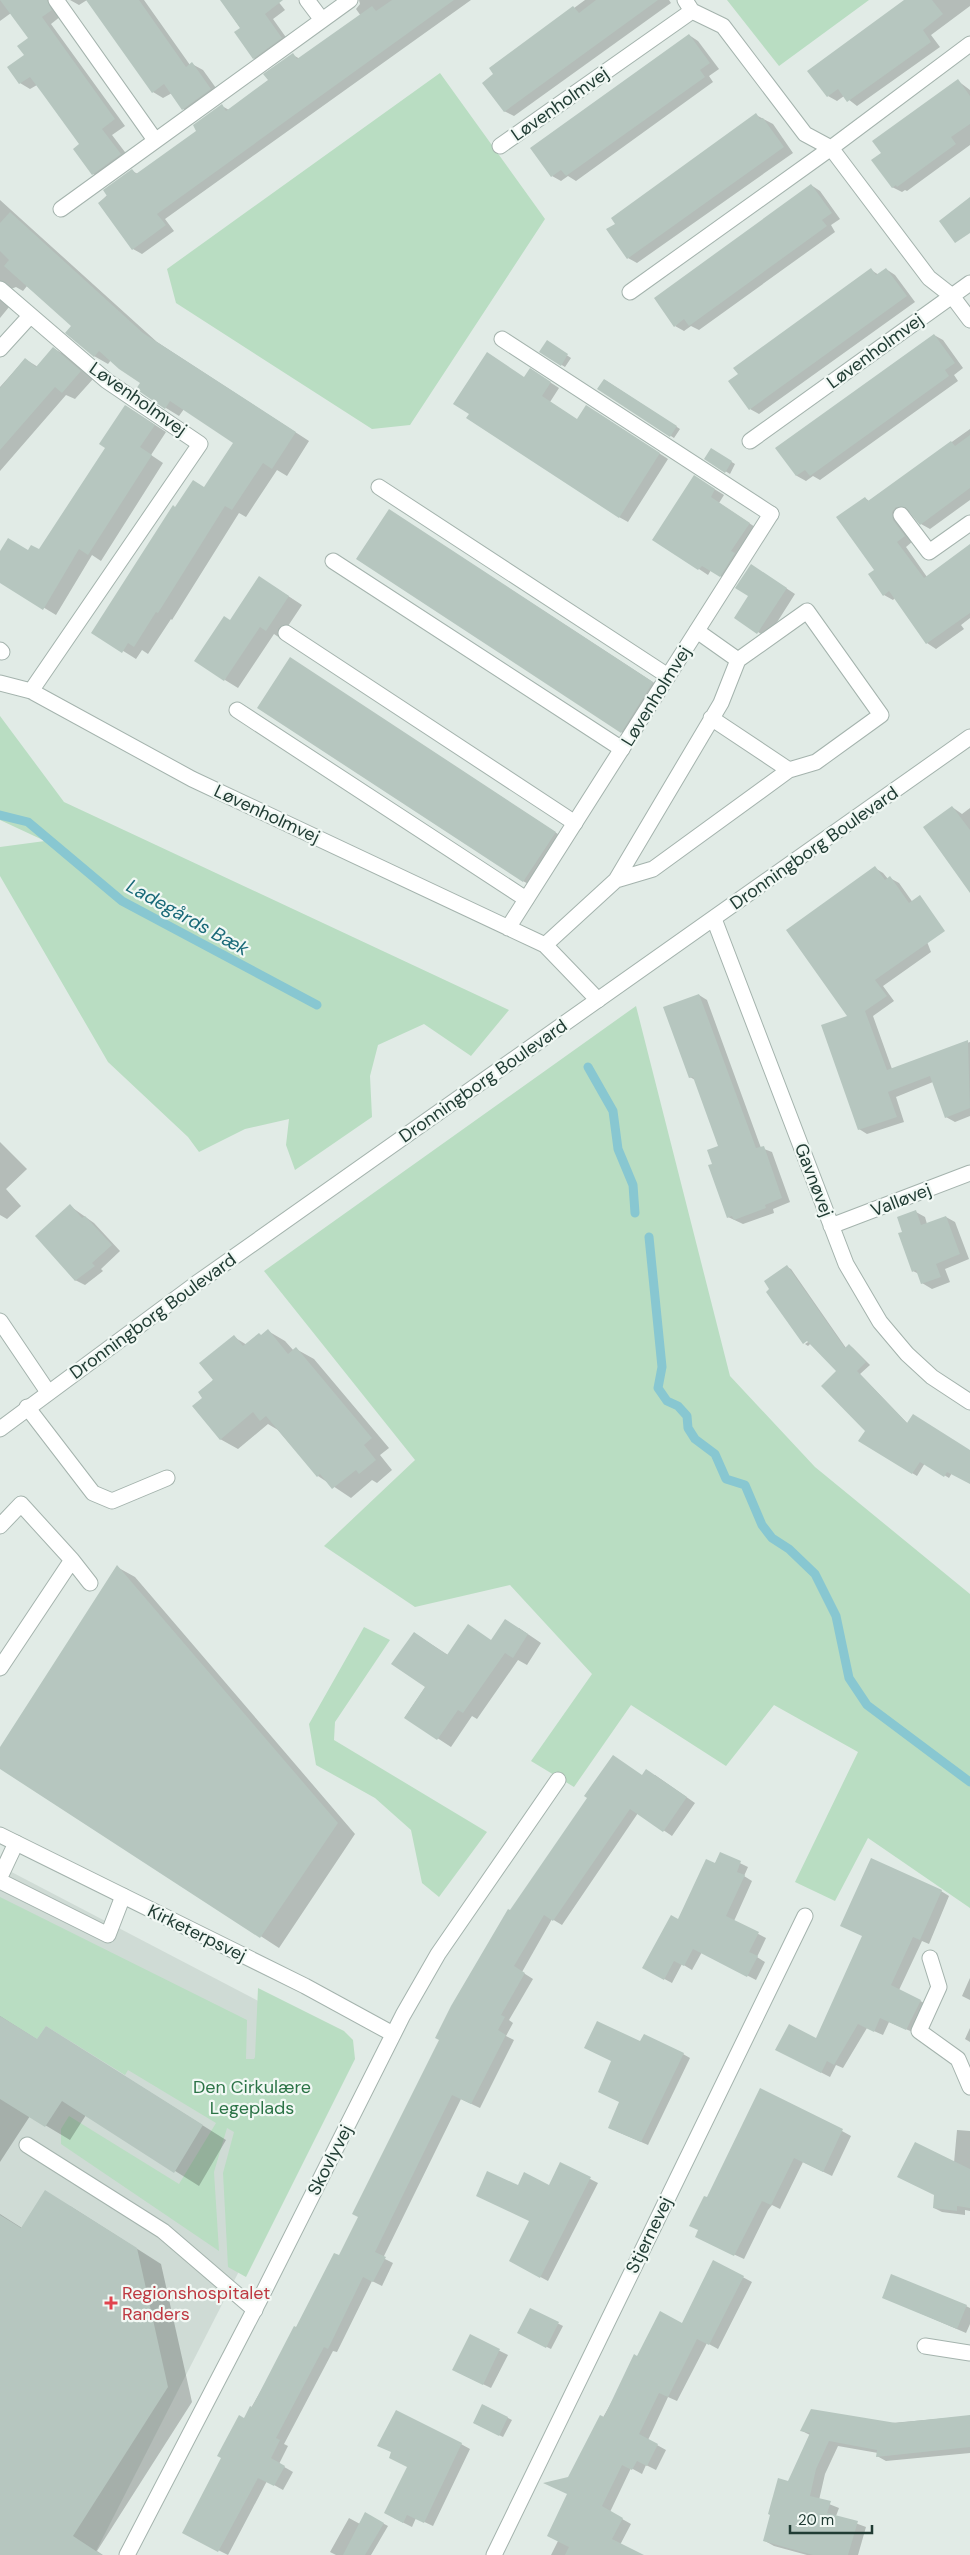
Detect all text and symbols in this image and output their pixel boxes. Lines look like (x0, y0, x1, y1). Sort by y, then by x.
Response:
street label: Løvenholmvej (506, 61, 614, 147)
street label: Løvenholmvej (822, 308, 928, 394)
street label: Løvenholmvej (84, 356, 192, 442)
street label: Løvenholmvej (616, 641, 696, 751)
street label: Løvenholmvej (210, 779, 324, 849)
street label: Dronningborg Boulevard (725, 781, 903, 915)
water label: Ladegårds Bæk (122, 873, 254, 962)
street label: Dronningborg Boulevard (394, 1014, 572, 1148)
street label: Gavnøvej (789, 1140, 839, 1220)
street label: Valløvej (867, 1178, 935, 1222)
street label: Dronningborg Boulevard (65, 1247, 241, 1385)
street label: Kirketerpsvej (144, 1899, 250, 1967)
park label: Den Cirkulære Legeplads (193, 2075, 311, 2120)
street label: Skovlyvej (302, 2121, 358, 2199)
street label: Stjernevej (620, 2193, 678, 2277)
place label: Regionshospitalet Randers (122, 2281, 270, 2326)
marker: Regionshospitalet Randers (104, 2296, 118, 2310)
scale bar (790, 2502, 872, 2534)
text: 20 m (798, 2510, 834, 2530)

